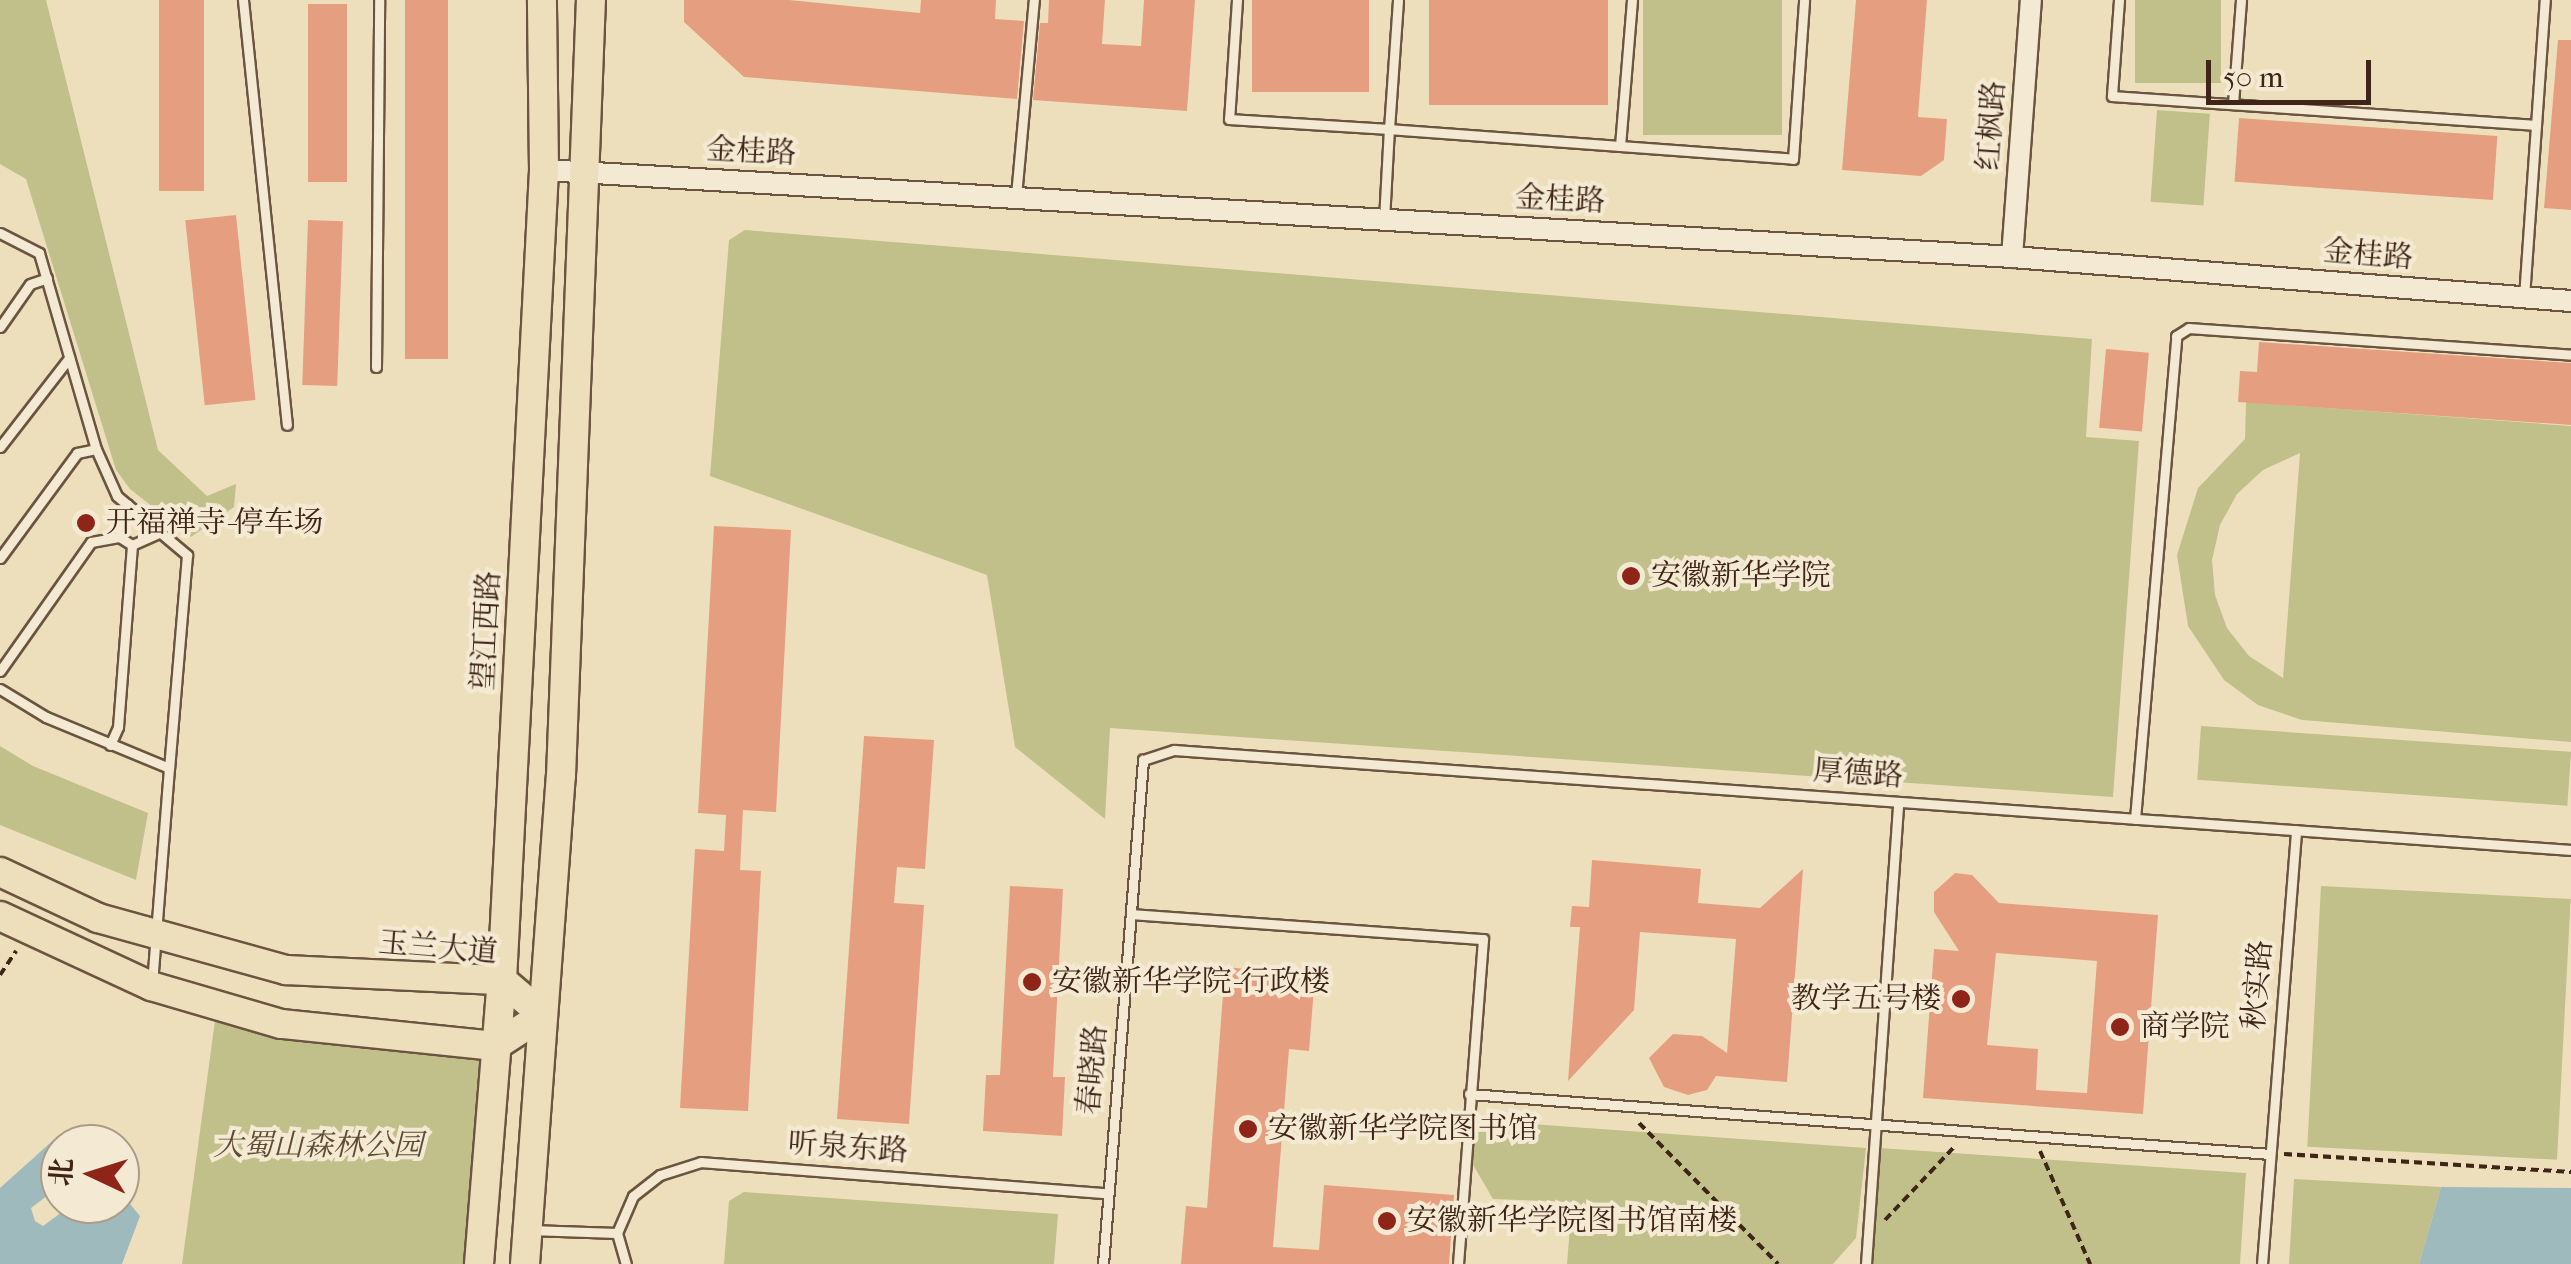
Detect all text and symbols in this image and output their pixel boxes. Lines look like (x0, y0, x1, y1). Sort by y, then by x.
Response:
scale bar (2211, 40, 2376, 102)
text: 50 m (2223, 60, 2284, 95)
street label: 红枫路 (1971, 80, 2013, 172)
street label: 金桂路 (705, 132, 797, 172)
street label: 金桂路 (1514, 180, 1606, 220)
street label: 金桂路 (2322, 233, 2414, 277)
place label: 开福禅寺-停车场 (106, 505, 324, 541)
marker: 开福禅寺-停车场 (75, 512, 97, 534)
place label: 安徽新华学院 (1651, 558, 1831, 594)
marker: 安徽新华学院 (1620, 565, 1642, 587)
street label: 望江西路 (466, 570, 508, 692)
street label: 厚德路 (1812, 753, 1904, 795)
street label: 玉兰大道 (377, 925, 499, 971)
street label: 秋实路 (2236, 939, 2280, 1031)
place label: 安徽新华学院-行政楼 (1052, 964, 1330, 1000)
marker: 安徽新华学院-行政楼 (1021, 971, 1043, 993)
place label: 教学五号楼 (1791, 981, 1941, 1017)
marker: 教学五号楼 (1950, 988, 1972, 1010)
place label: 商学院 (2140, 1009, 2230, 1045)
marker: 商学院 (2109, 1016, 2131, 1038)
street label: 春晓路 (1071, 1024, 1115, 1116)
place label: 安徽新华学院图书馆 (1268, 1111, 1538, 1147)
marker: 安徽新华学院图书馆 (1237, 1118, 1259, 1140)
north arrow (40, 1124, 140, 1224)
street label: 听泉东路 (787, 1126, 909, 1170)
park label: 大蜀山森林公园 (213, 1128, 423, 1164)
text: 北 (44, 1157, 79, 1187)
place label: 安徽新华学院图书馆南楼 (1407, 1203, 1737, 1239)
marker: 安徽新华学院图书馆南楼 (1376, 1210, 1398, 1232)

